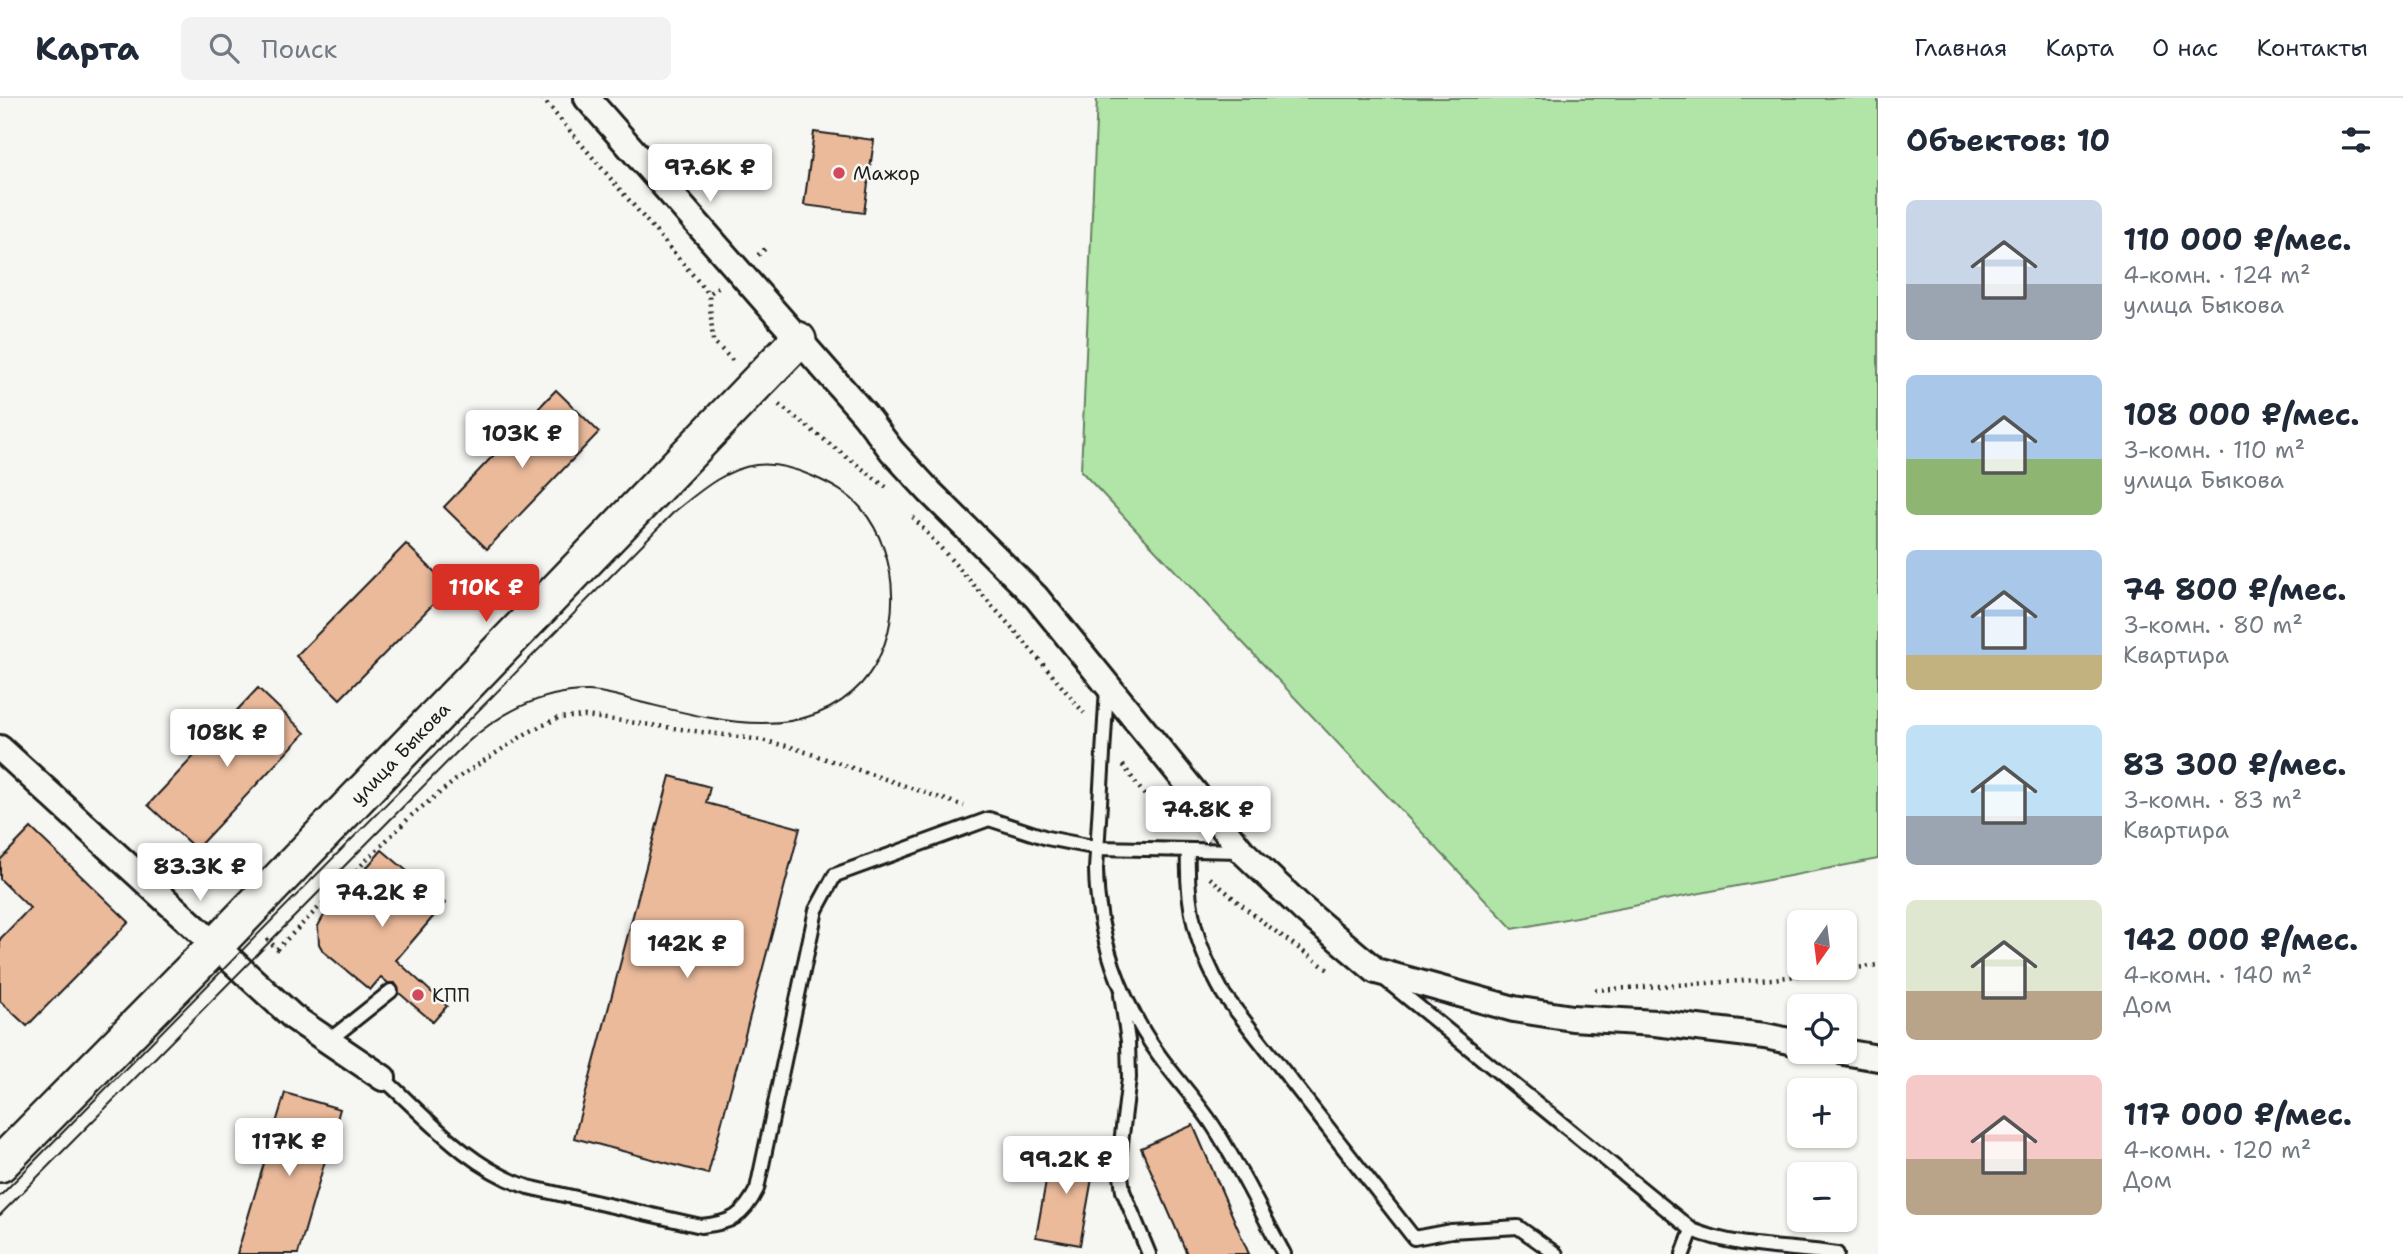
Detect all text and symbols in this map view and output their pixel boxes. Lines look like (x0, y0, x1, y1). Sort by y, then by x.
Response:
search box (181, 17, 671, 80)
text: Карта (35, 26, 139, 71)
icon: search (205, 29, 243, 67)
text: Поиск (261, 31, 337, 66)
text: Главная (1914, 32, 2007, 64)
text: Карта (2045, 32, 2114, 64)
text: О нас (2152, 32, 2218, 64)
text: Контакты (2256, 32, 2368, 64)
text: Объектов: 10 (1906, 120, 2110, 161)
icon: filters (2337, 121, 2375, 159)
pin: 97.6K ₽ (645, 144, 775, 204)
text: 97.6K ₽ (664, 152, 756, 182)
place label: Мажор (853, 161, 920, 186)
marker: Мажор (831, 165, 847, 181)
text: 110 000 ₽/мес. (2123, 219, 2352, 260)
icon: home (1962, 228, 2046, 312)
text: 4-комн. · 124 m² (2123, 260, 2311, 290)
text: улица Быкова (2123, 290, 2284, 320)
text: 108 000 ₽/мес. (2123, 394, 2360, 435)
icon: home (1962, 403, 2046, 487)
pin: 103K ₽ (465, 410, 579, 470)
text: 103K ₽ (481, 418, 563, 448)
text: 3-комн. · 110 m² (2123, 435, 2305, 465)
text: улица Быкова (2123, 465, 2284, 495)
pin: 110K ₽ (429, 564, 543, 624)
text: 74 800 ₽/мес. (2123, 569, 2347, 610)
text: 110K ₽ (448, 572, 524, 602)
icon: home (1962, 578, 2046, 662)
text: 3-комн. · 80 m² (2123, 610, 2303, 640)
text: Квартира (2123, 640, 2229, 670)
street label: улица Быкова (345, 697, 456, 810)
pin: 108K ₽ (170, 710, 284, 769)
text: 108K ₽ (186, 717, 268, 747)
text: 83 300 ₽/мес. (2123, 744, 2347, 785)
icon: home (1962, 753, 2046, 837)
text: 3-комн. · 83 m² (2123, 785, 2302, 815)
pin: 74.8K ₽ (1143, 786, 1273, 846)
text: 74.8K ₽ (1162, 794, 1254, 824)
text: Квартира (2123, 815, 2229, 845)
pin: 83.3K ₽ (135, 844, 265, 903)
text: 83.3K ₽ (153, 851, 247, 881)
pin: 74.2K ₽ (317, 870, 447, 929)
text: 74.2K ₽ (336, 877, 428, 907)
north arrow (1787, 910, 1857, 980)
map controls (1787, 910, 1857, 1232)
text: 142 000 ₽/мес. (2123, 919, 2358, 960)
pin: 142K ₽ (630, 920, 744, 980)
text: 142K ₽ (647, 928, 727, 958)
icon: home (1962, 928, 2046, 1012)
text: 4-комн. · 140 m² (2123, 960, 2312, 990)
place label: КПП (432, 983, 470, 1008)
marker: КПП (410, 987, 426, 1003)
text: Дом (2123, 990, 2172, 1020)
button: locate (1787, 994, 1857, 1064)
button: + (1787, 1078, 1857, 1148)
text: 117 000 ₽/мес. (2123, 1094, 2352, 1135)
icon: home (1962, 1103, 2046, 1187)
pin: 117K ₽ (232, 1118, 346, 1178)
text: 117K ₽ (251, 1126, 327, 1156)
text: 4-комн. · 120 m² (2123, 1135, 2311, 1165)
pin: 99.2K ₽ (1001, 1136, 1131, 1196)
text: 99.2K ₽ (1019, 1144, 1113, 1174)
button: − (1787, 1162, 1857, 1232)
text: Дом (2123, 1165, 2172, 1195)

